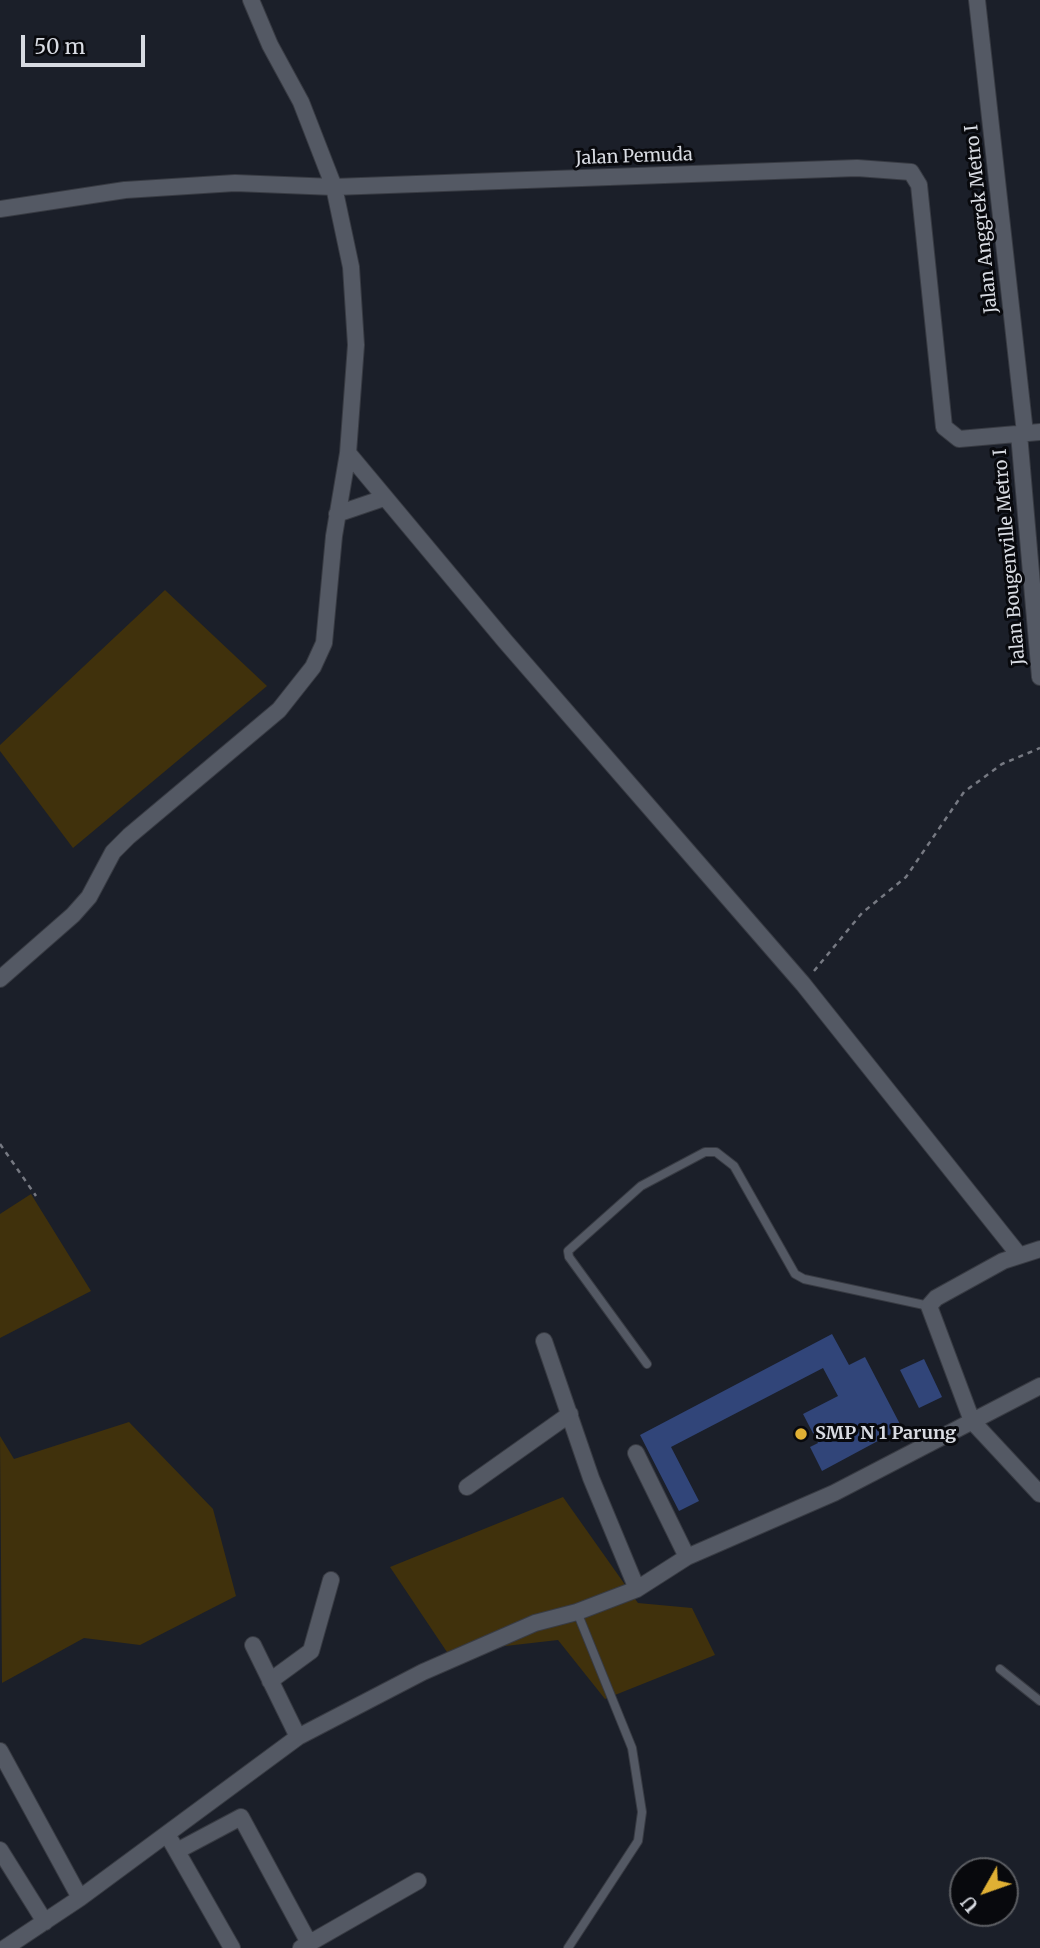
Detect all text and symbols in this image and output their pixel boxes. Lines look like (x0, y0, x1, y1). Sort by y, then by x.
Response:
scale bar (24, 21, 149, 65)
text: 50 m (34, 33, 85, 60)
street label: Jalan Anggrek Metro I (961, 124, 1003, 314)
street label: Jalan Pemuda (575, 144, 693, 170)
street label: Jalan Bougenville Metro I (990, 448, 1030, 666)
place label: SMP N 1 Parung (815, 1423, 956, 1445)
marker: SMP N 1 Parung (793, 1426, 809, 1442)
north arrow (949, 1857, 1019, 1927)
text: U (956, 1891, 983, 1917)

